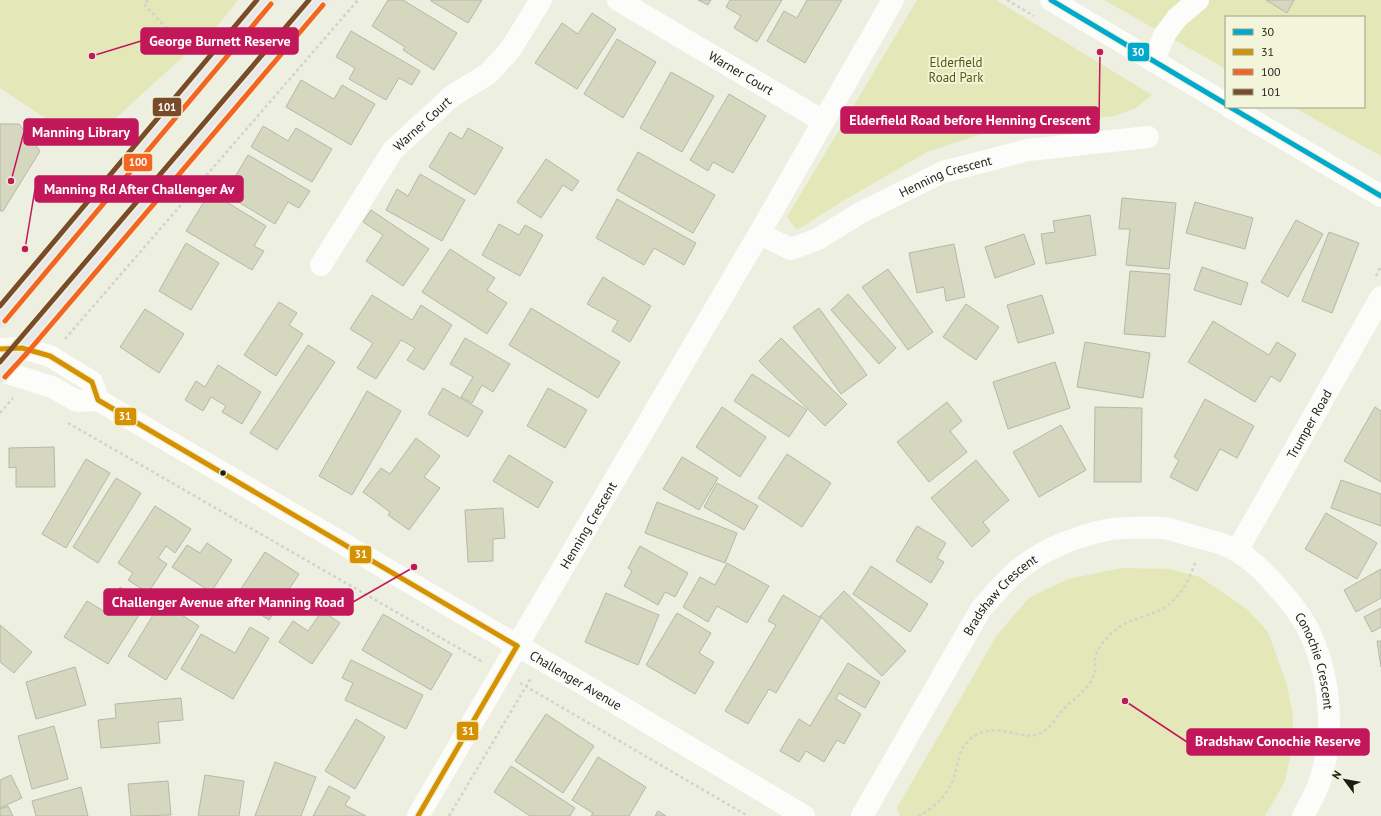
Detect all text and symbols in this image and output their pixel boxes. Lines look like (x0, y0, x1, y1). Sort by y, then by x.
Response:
legend (1225, 16, 1365, 108)
text: 30 (1261, 24, 1275, 39)
callout: George Burnett Reserve (141, 28, 298, 54)
text: George Burnett Reserve (149, 32, 291, 50)
line badge: 30 (1127, 42, 1150, 62)
text: 31 (1261, 44, 1274, 59)
text: 30 (1132, 45, 1144, 59)
street label: Warner Court (705, 47, 777, 99)
park label: Elderfield Road Park (929, 54, 984, 86)
text: 100 (1261, 64, 1281, 79)
text: 101 (1261, 84, 1281, 99)
street label: Warner Court (390, 93, 455, 155)
line badge: 101 (152, 97, 182, 117)
text: 101 (158, 100, 176, 114)
callout: Elderfield Road before Henning Crescent (841, 107, 1099, 133)
text: Elderfield Road before Henning Crescent (849, 111, 1091, 129)
callout: Manning Library (24, 119, 138, 145)
text: Manning Library (32, 123, 130, 141)
street label: Henning Crescent (896, 152, 994, 201)
line badge: 100 (123, 153, 153, 172)
text: 100 (129, 155, 147, 169)
callout: Manning Rd After Challenger Av (35, 176, 243, 202)
text: Manning Rd After Challenger Av (44, 180, 234, 198)
street label: Trumper Road (1283, 387, 1336, 462)
line badge: 31 (114, 407, 137, 426)
text: 31 (119, 409, 131, 423)
unlabelled marker (218, 468, 228, 478)
street label: Henning Crescent (556, 478, 621, 572)
line badge: 31 (349, 545, 372, 564)
text: 31 (355, 547, 367, 561)
street label: Bradshaw Crescent (960, 550, 1041, 639)
callout: Challenger Avenue after Manning Road (104, 589, 353, 615)
text: Challenger Avenue after Manning Road (112, 593, 344, 611)
street label: Conochie Crescent (1291, 609, 1337, 711)
street label: Challenger Avenue (527, 647, 625, 714)
line badge: 31 (456, 721, 479, 741)
text: 31 (462, 724, 474, 738)
callout: Bradshaw Conochie Reserve (1187, 729, 1369, 755)
text: Bradshaw Conochie Reserve (1195, 732, 1361, 750)
north arrow (1325, 760, 1365, 800)
text: N (1329, 768, 1344, 781)

